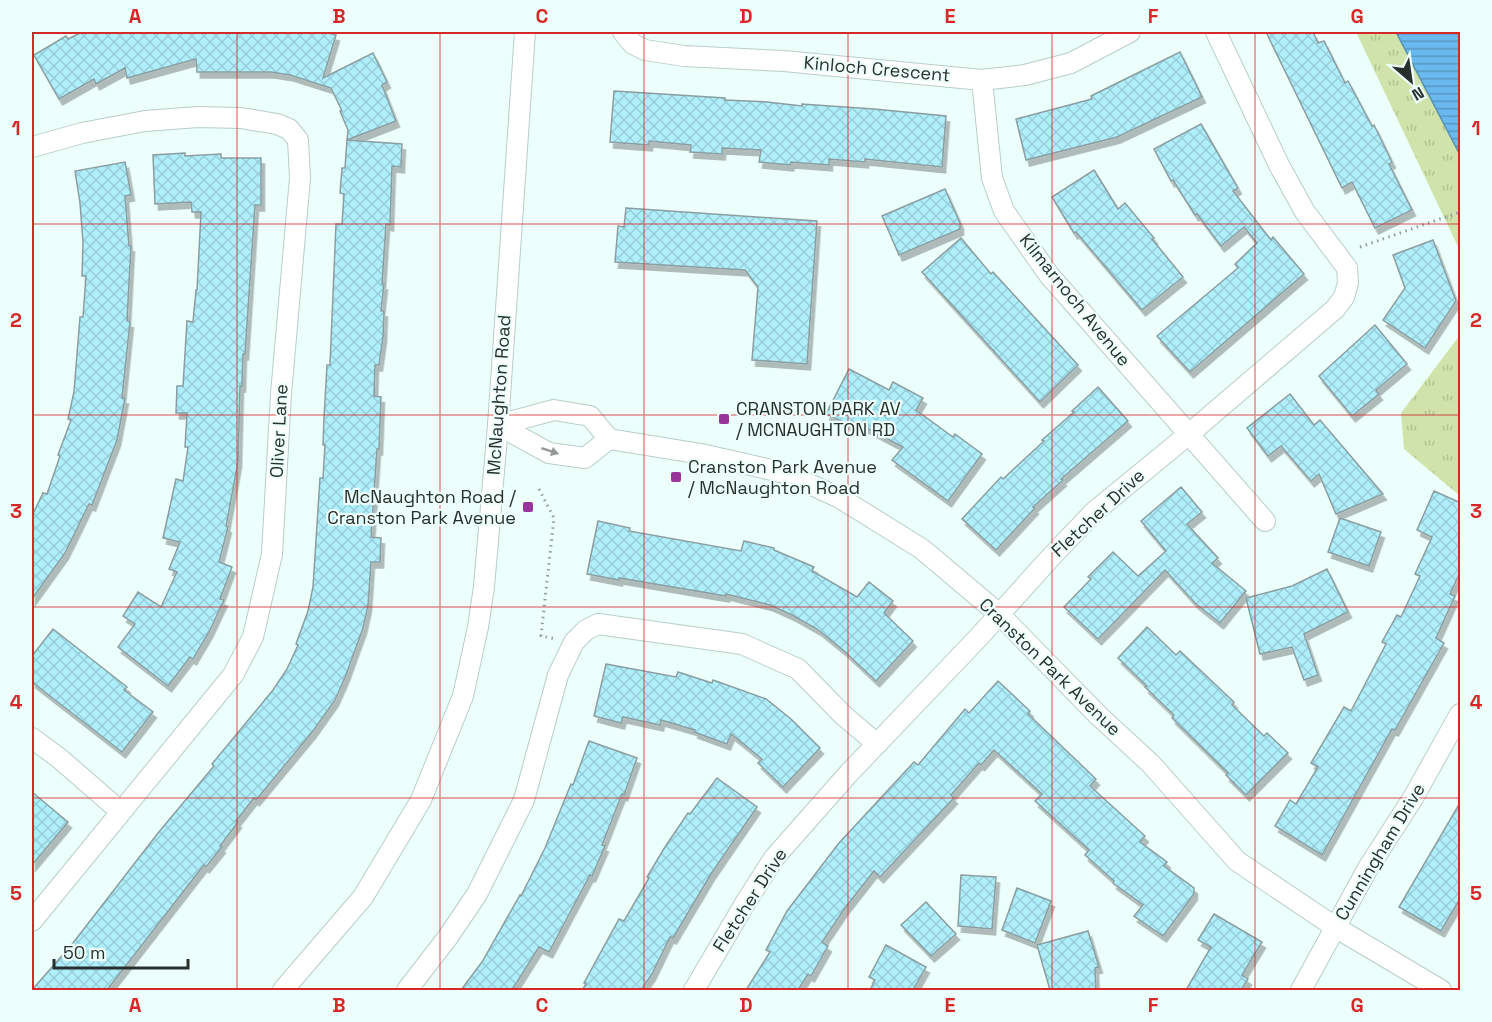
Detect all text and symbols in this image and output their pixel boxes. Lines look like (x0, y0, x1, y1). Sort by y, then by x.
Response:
text: A (129, 3, 142, 29)
text: B (332, 3, 346, 29)
text: C (536, 3, 549, 29)
text: D (739, 3, 753, 29)
text: E (944, 3, 956, 29)
text: F (1148, 3, 1159, 29)
text: G (1350, 3, 1364, 29)
street label: Kinloch Crescent (803, 51, 951, 86)
north arrow (1381, 51, 1441, 111)
text: N (1408, 82, 1428, 105)
text: 1 (11, 115, 21, 141)
text: 1 (1471, 115, 1481, 141)
street label: Kilmarnoch Avenue (1015, 229, 1136, 371)
text: 2 (10, 307, 22, 333)
text: 2 (1470, 307, 1482, 333)
street label: McNaughton Road (481, 314, 516, 476)
street label: Oliver Lane (265, 383, 292, 479)
place label: CRANSTON PARK AV / MCNAUGHTON RD (736, 397, 901, 441)
marker: CRANSTON PARK AV / MCNAUGHTON RD (717, 412, 731, 426)
one-way arrow (541, 447, 559, 456)
place label: Cranston Park Avenue / McNaughton Road (688, 455, 877, 499)
street label: Fletcher Drive (1046, 464, 1149, 562)
marker: Cranston Park Avenue / McNaughton Road (669, 470, 683, 484)
place label: McNaughton Road / Cranston Park Avenue (327, 485, 516, 529)
text: 3 (10, 498, 22, 524)
text: 3 (1470, 498, 1482, 524)
marker: McNaughton Road / Cranston Park Avenue (521, 500, 535, 514)
street label: Cranston Park Avenue (974, 593, 1126, 741)
text: 4 (10, 689, 23, 715)
text: 4 (1470, 689, 1483, 715)
street label: Cunningham Drive (1329, 779, 1430, 925)
street label: Fletcher Drive (707, 843, 792, 956)
text: 5 (10, 880, 22, 906)
text: 5 (1470, 880, 1482, 906)
scale bar (54, 932, 188, 970)
text: 50 m (63, 941, 105, 964)
text: A (129, 992, 142, 1018)
text: B (332, 992, 346, 1018)
text: C (536, 992, 549, 1018)
text: D (739, 992, 753, 1018)
text: E (944, 992, 956, 1018)
text: F (1148, 992, 1159, 1018)
text: G (1350, 992, 1364, 1018)

